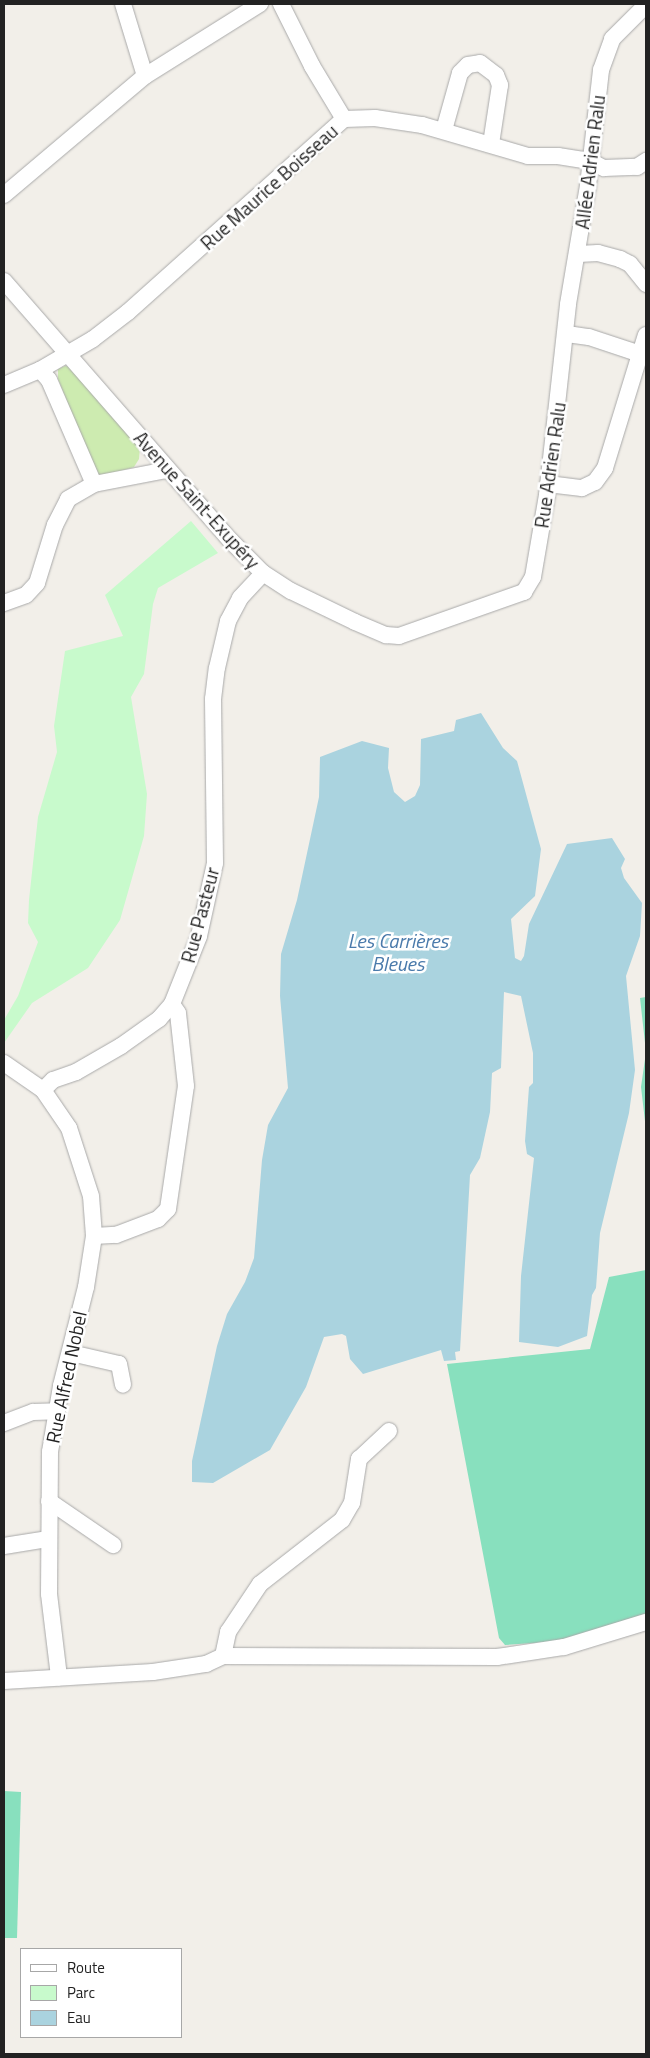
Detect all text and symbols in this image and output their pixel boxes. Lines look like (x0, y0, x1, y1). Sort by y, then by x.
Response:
street label: Allée Adrien Ralu (570, 94, 610, 230)
street label: Rue Maurice Boisseau (196, 119, 342, 255)
street label: Rue Adrien Ralu (530, 400, 570, 530)
street label: Avenue Saint-Exupéry (129, 427, 265, 573)
street label: Rue Pasteur (176, 865, 224, 965)
water label: Les Carrières Bleues (348, 928, 448, 975)
street label: Rue Alfred Nobel (41, 1309, 91, 1445)
legend (20, 1948, 182, 2038)
text: Route (67, 1956, 105, 1979)
text: Parc (67, 1981, 95, 2004)
text: Eau (67, 2006, 91, 2029)

